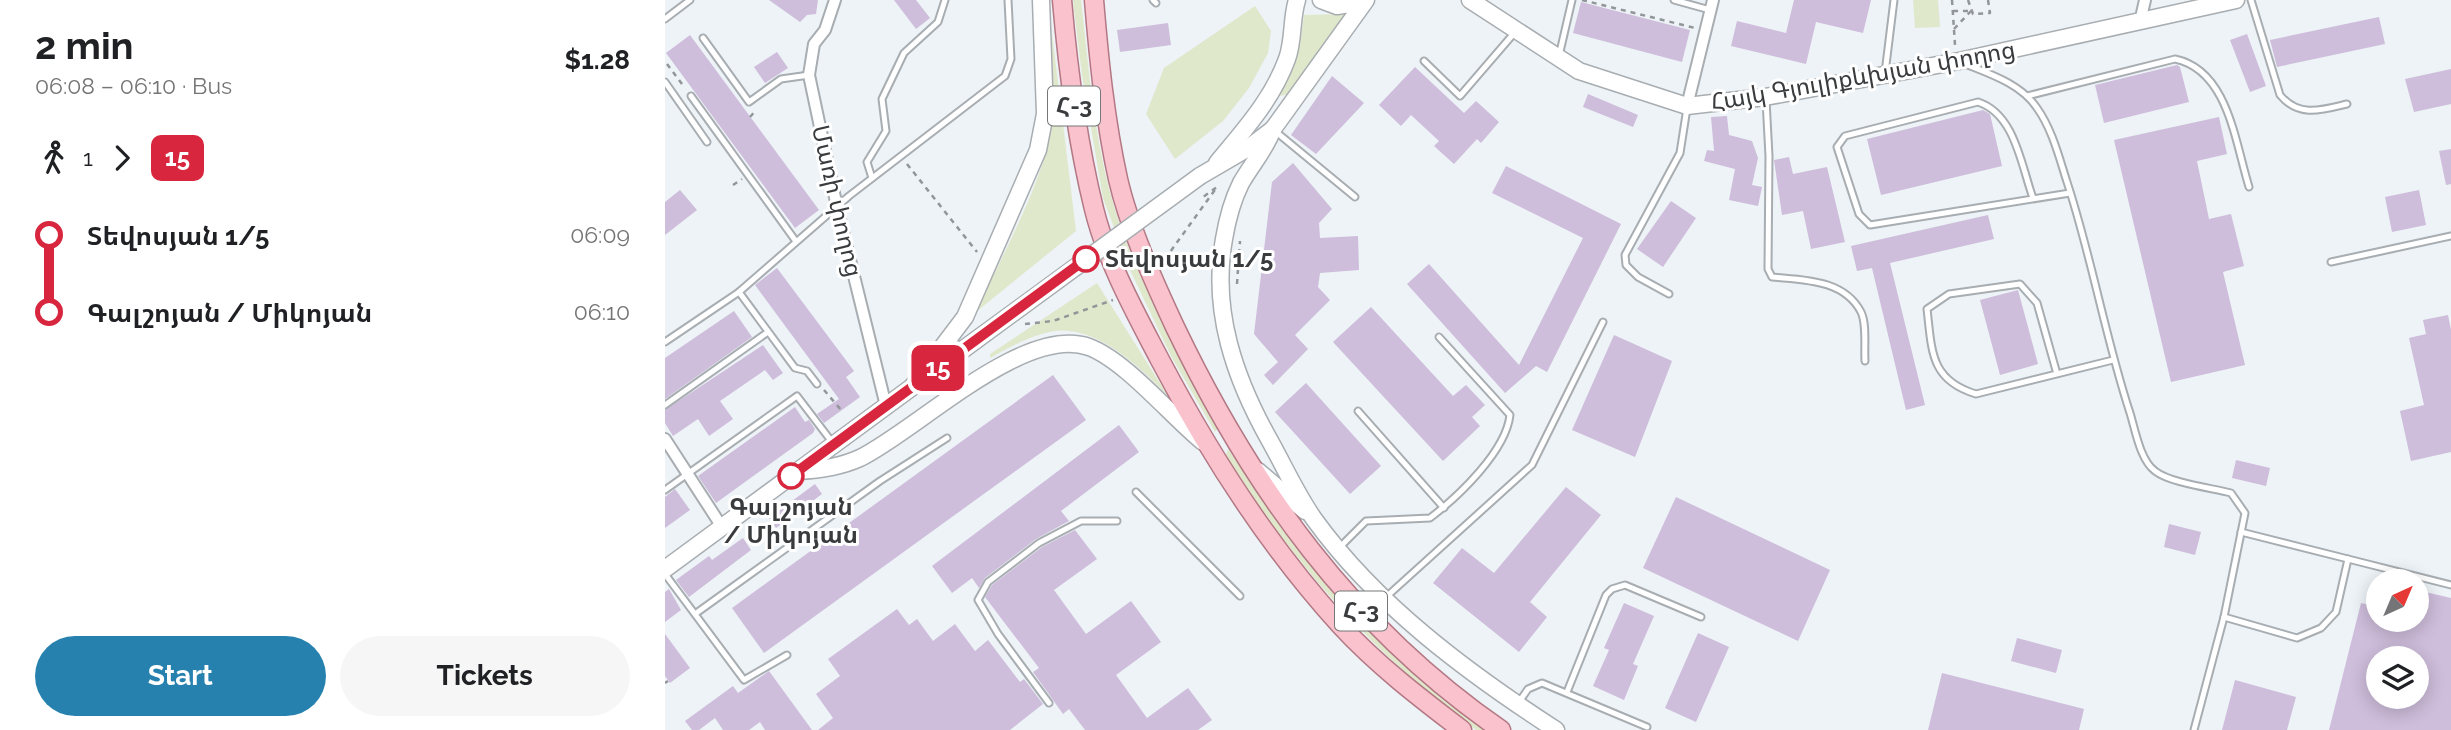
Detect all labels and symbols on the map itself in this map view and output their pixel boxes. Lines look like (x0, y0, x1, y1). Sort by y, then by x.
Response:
street label: Հայկ Գյուլիքևխյան փողոց (1708, 34, 2017, 117)
road number: Հ-3 (1048, 86, 1100, 125)
street label: Մառի փողոց (806, 122, 869, 280)
place label: Տեվոսյան 1/5 (1105, 244, 1273, 273)
marker: Տեվոսյան 1/5 (1073, 246, 1099, 272)
line badge: 15 (907, 345, 969, 391)
marker: Գալշոյան / Միկոյան (778, 463, 804, 489)
place label: Գալշոյան / Միկոյան (724, 492, 858, 549)
north arrow (2366, 569, 2429, 632)
road number: Հ-3 (1335, 592, 1387, 631)

